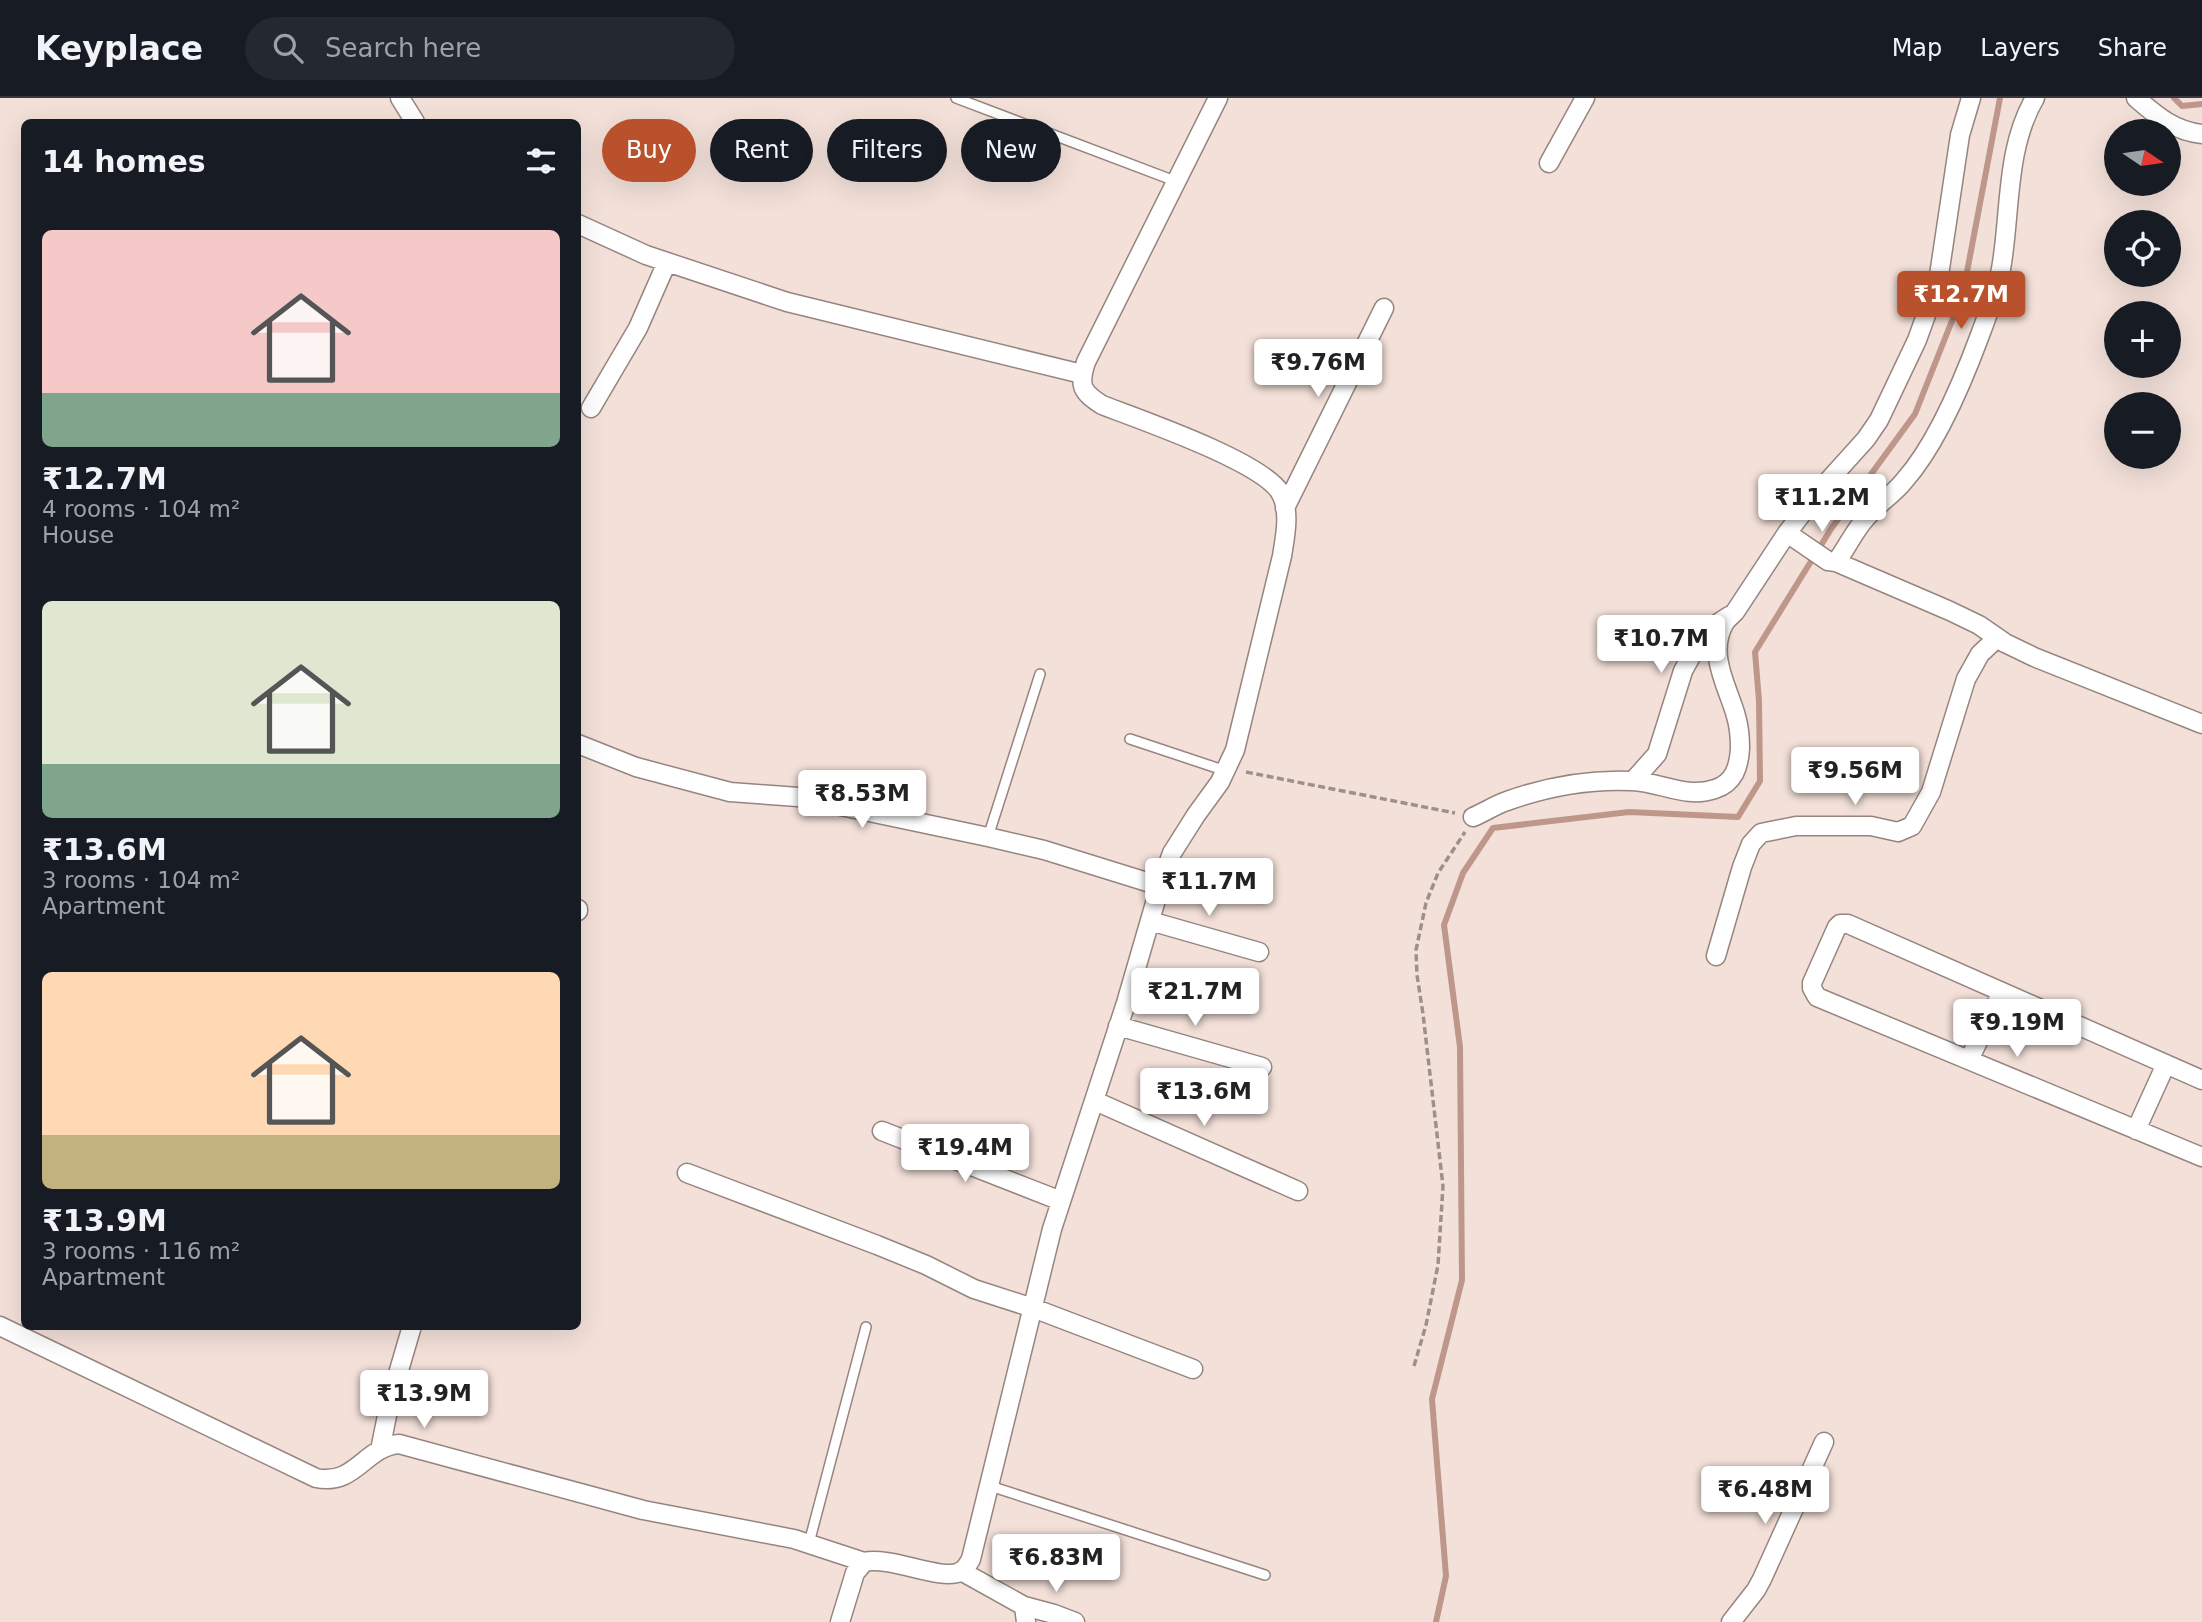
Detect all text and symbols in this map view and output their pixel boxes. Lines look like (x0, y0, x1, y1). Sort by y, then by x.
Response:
search box (245, 17, 735, 80)
text: Keyplace (35, 29, 203, 68)
icon: search (269, 29, 307, 67)
text: Search here (325, 33, 481, 63)
text: Map (1892, 34, 1942, 62)
text: Layers (1980, 34, 2060, 62)
text: Share (2098, 34, 2167, 62)
chip: Buy (602, 119, 696, 182)
chip: Rent (710, 119, 813, 182)
chip: Filters (827, 119, 947, 182)
chip: New (961, 119, 1061, 182)
north arrow (2104, 119, 2180, 196)
map controls (2104, 119, 2181, 469)
icon: filters (522, 142, 560, 180)
text: 14 homes (42, 144, 206, 179)
button: locate (2104, 210, 2181, 287)
pin: ₹12.7M (1904, 272, 2018, 331)
icon: home (238, 275, 364, 401)
text: ₹12.7M (1913, 281, 2009, 307)
button: + (2104, 301, 2181, 378)
pin: ₹9.76M (1261, 340, 1375, 399)
text: ₹9.76M (1270, 349, 1366, 375)
button: − (2104, 392, 2181, 469)
text: ₹12.7M (42, 461, 167, 496)
pin: ₹11.2M (1765, 474, 1879, 534)
text: ₹11.2M (1774, 484, 1870, 510)
text: 4 rooms · 104 m² (42, 496, 240, 522)
text: House (42, 522, 114, 548)
pin: ₹10.7M (1604, 616, 1718, 675)
text: ₹10.7M (1613, 625, 1709, 651)
icon: home (238, 646, 364, 772)
pin: ₹9.56M (1798, 748, 1912, 807)
text: ₹9.56M (1807, 757, 1903, 783)
pin: ₹8.53M (805, 770, 919, 830)
text: ₹8.53M (814, 780, 910, 806)
text: ₹13.6M (42, 832, 167, 867)
pin: ₹11.7M (1152, 858, 1266, 918)
text: 3 rooms · 104 m² (42, 867, 240, 893)
text: ₹11.7M (1161, 868, 1257, 894)
text: Apartment (42, 893, 165, 919)
pin: ₹21.7M (1138, 968, 1252, 1028)
text: ₹21.7M (1147, 978, 1243, 1004)
pin: ₹9.19M (1960, 1000, 2074, 1059)
text: ₹9.19M (1969, 1009, 2065, 1035)
icon: home (238, 1017, 364, 1143)
pin: ₹13.6M (1147, 1068, 1261, 1128)
text: ₹13.6M (1156, 1078, 1252, 1104)
pin: ₹19.4M (908, 1124, 1022, 1184)
text: ₹19.4M (917, 1134, 1013, 1160)
text: ₹13.9M (42, 1203, 167, 1238)
text: 3 rooms · 116 m² (42, 1238, 240, 1264)
text: Apartment (42, 1264, 165, 1290)
pin: ₹13.9M (367, 1370, 481, 1430)
text: ₹13.9M (376, 1380, 472, 1406)
pin: ₹6.48M (1708, 1466, 1822, 1526)
text: ₹6.48M (1717, 1476, 1813, 1502)
pin: ₹6.83M (999, 1534, 1113, 1594)
text: ₹6.83M (1008, 1544, 1104, 1570)

